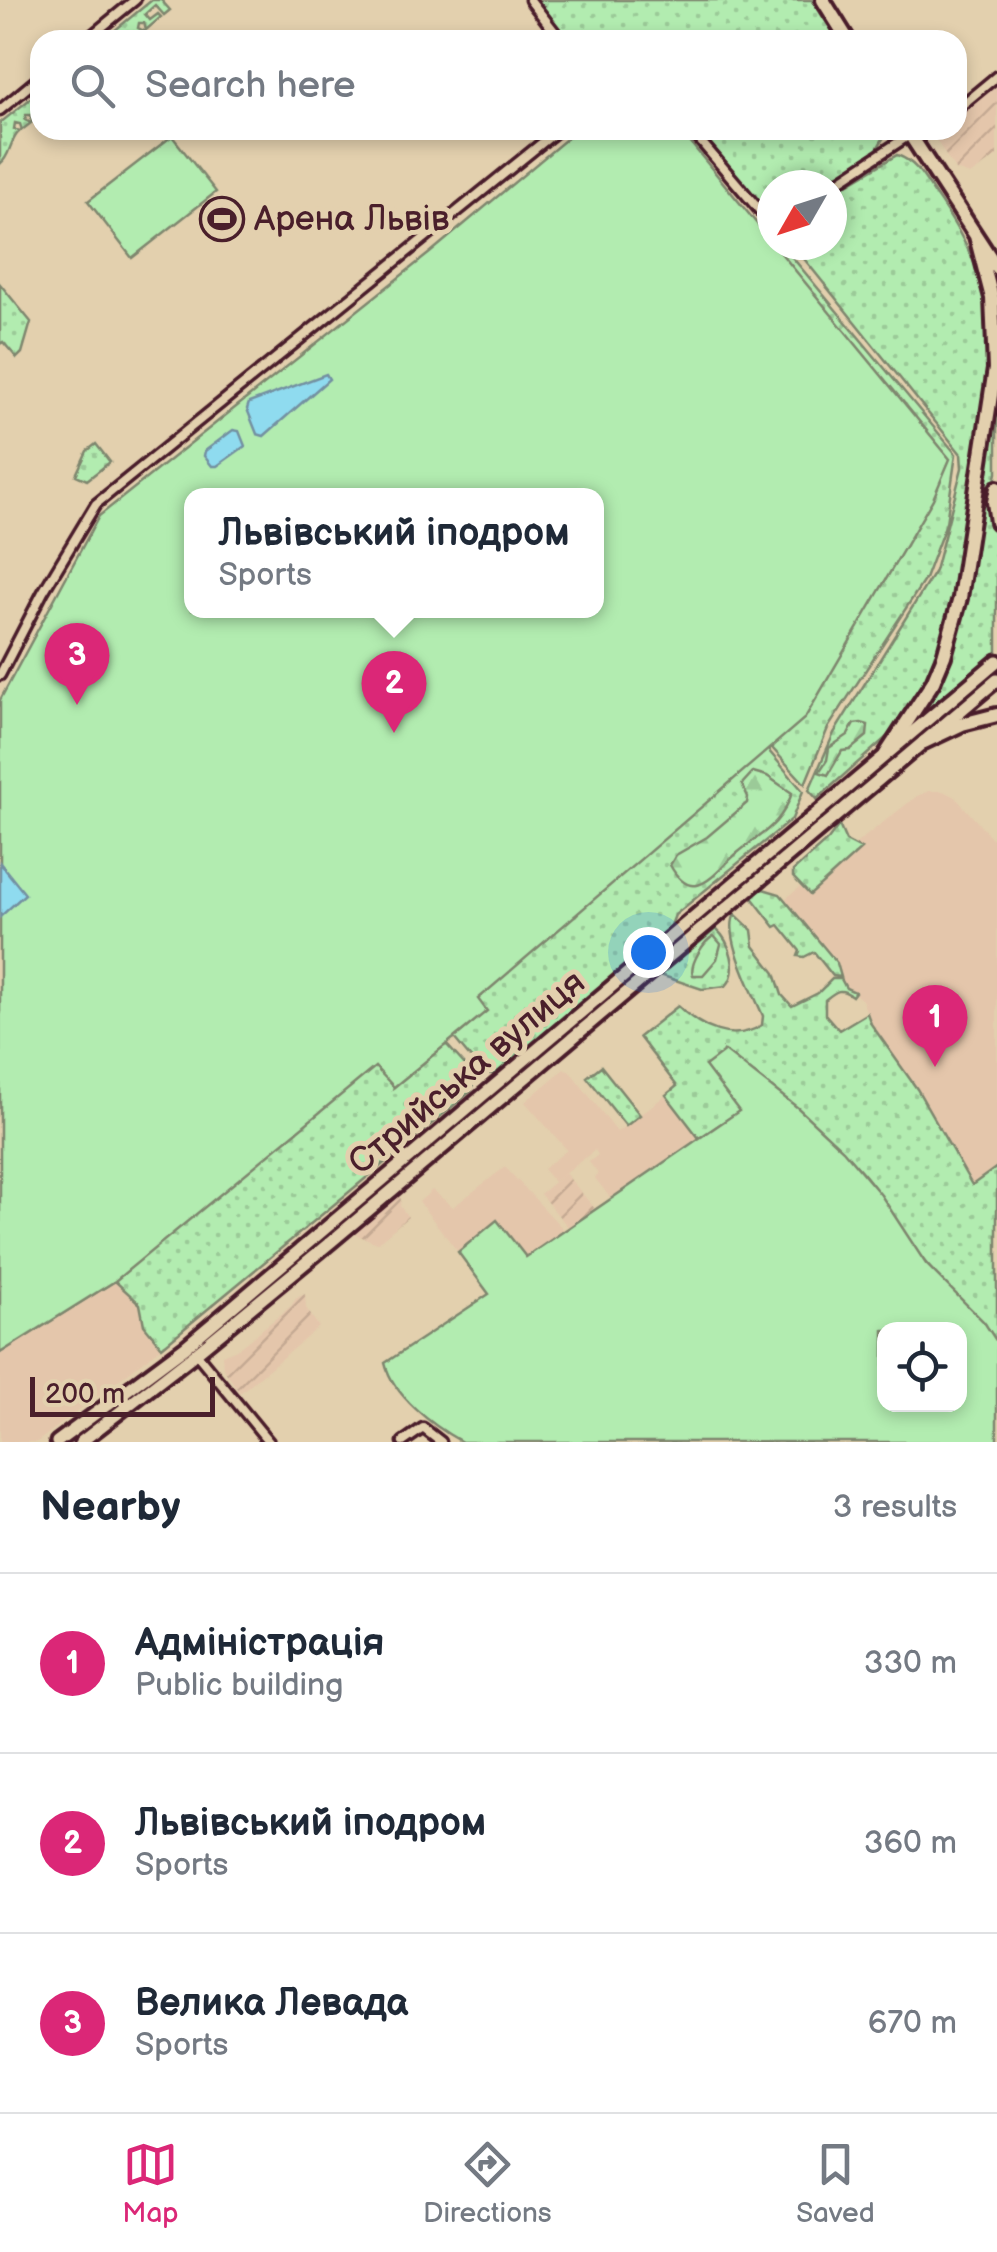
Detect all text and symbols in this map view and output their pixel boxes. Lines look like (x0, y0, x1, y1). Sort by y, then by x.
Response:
search box (30, 30, 967, 140)
icon: search (65, 58, 120, 113)
text: Search here (145, 63, 356, 108)
north arrow (757, 170, 847, 260)
sports icon: Арена Львів (199, 196, 245, 242)
place label: Арена Львів (253, 198, 449, 241)
popup (184, 488, 604, 618)
text: Львівський іподром (218, 511, 570, 556)
text: Sports (218, 556, 312, 595)
pin: 3 (44, 622, 110, 705)
pin: 2 (362, 650, 426, 733)
your location (623, 927, 674, 978)
street label: Стрийська вулиця (340, 961, 594, 1185)
pin: 1 (902, 984, 968, 1067)
map controls (877, 1322, 967, 1412)
button: locate (877, 1322, 967, 1412)
scale bar (30, 1372, 215, 1416)
text: 200 m (45, 1378, 125, 1411)
text: Nearby (40, 1482, 180, 1533)
text: 3 results (833, 1488, 957, 1527)
text: Адміністрація (135, 1621, 385, 1666)
text: 1 (66, 1644, 79, 1683)
text: 330 m (864, 1644, 957, 1683)
text: Public building (135, 1666, 344, 1705)
text: Львівський іподром (135, 1801, 486, 1846)
text: 2 (63, 1824, 82, 1863)
text: 360 m (864, 1824, 957, 1863)
text: Sports (135, 1846, 228, 1885)
text: Велика Левада (135, 1981, 408, 2026)
text: 3 (63, 2004, 82, 2043)
text: 670 m (868, 2004, 957, 2043)
text: Sports (135, 2026, 228, 2065)
tab: Map (122, 2137, 179, 2230)
tab: Directions (423, 2137, 552, 2230)
tab: Saved (796, 2137, 875, 2230)

